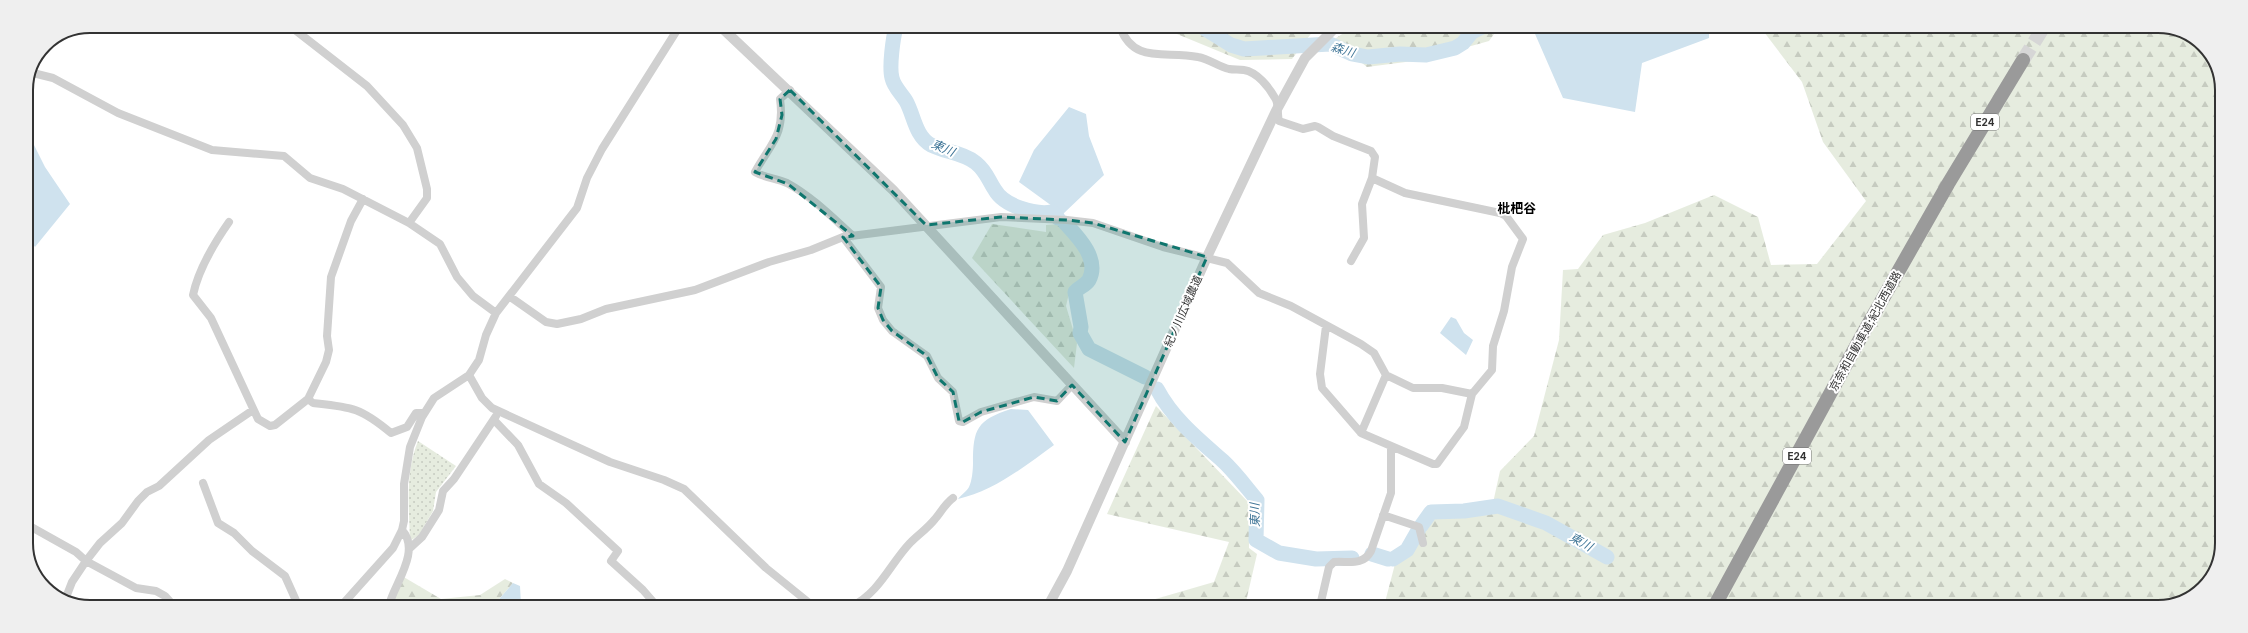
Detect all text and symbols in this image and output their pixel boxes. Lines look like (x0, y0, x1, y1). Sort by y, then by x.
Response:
water label: 森川 (1329, 39, 1359, 61)
road number: E24 (1971, 114, 1999, 130)
water label: 東川 (929, 136, 959, 160)
district label: 枇杷谷 (1497, 200, 1537, 216)
street label: 京奈和自動車道;紀北西道路 (1826, 268, 1904, 394)
street label: 紀ノ川広域農道 (1161, 273, 1205, 349)
road number: E24 (1783, 448, 1811, 464)
water label: 東川 (1247, 501, 1262, 527)
water label: 東川 (1567, 529, 1597, 555)

